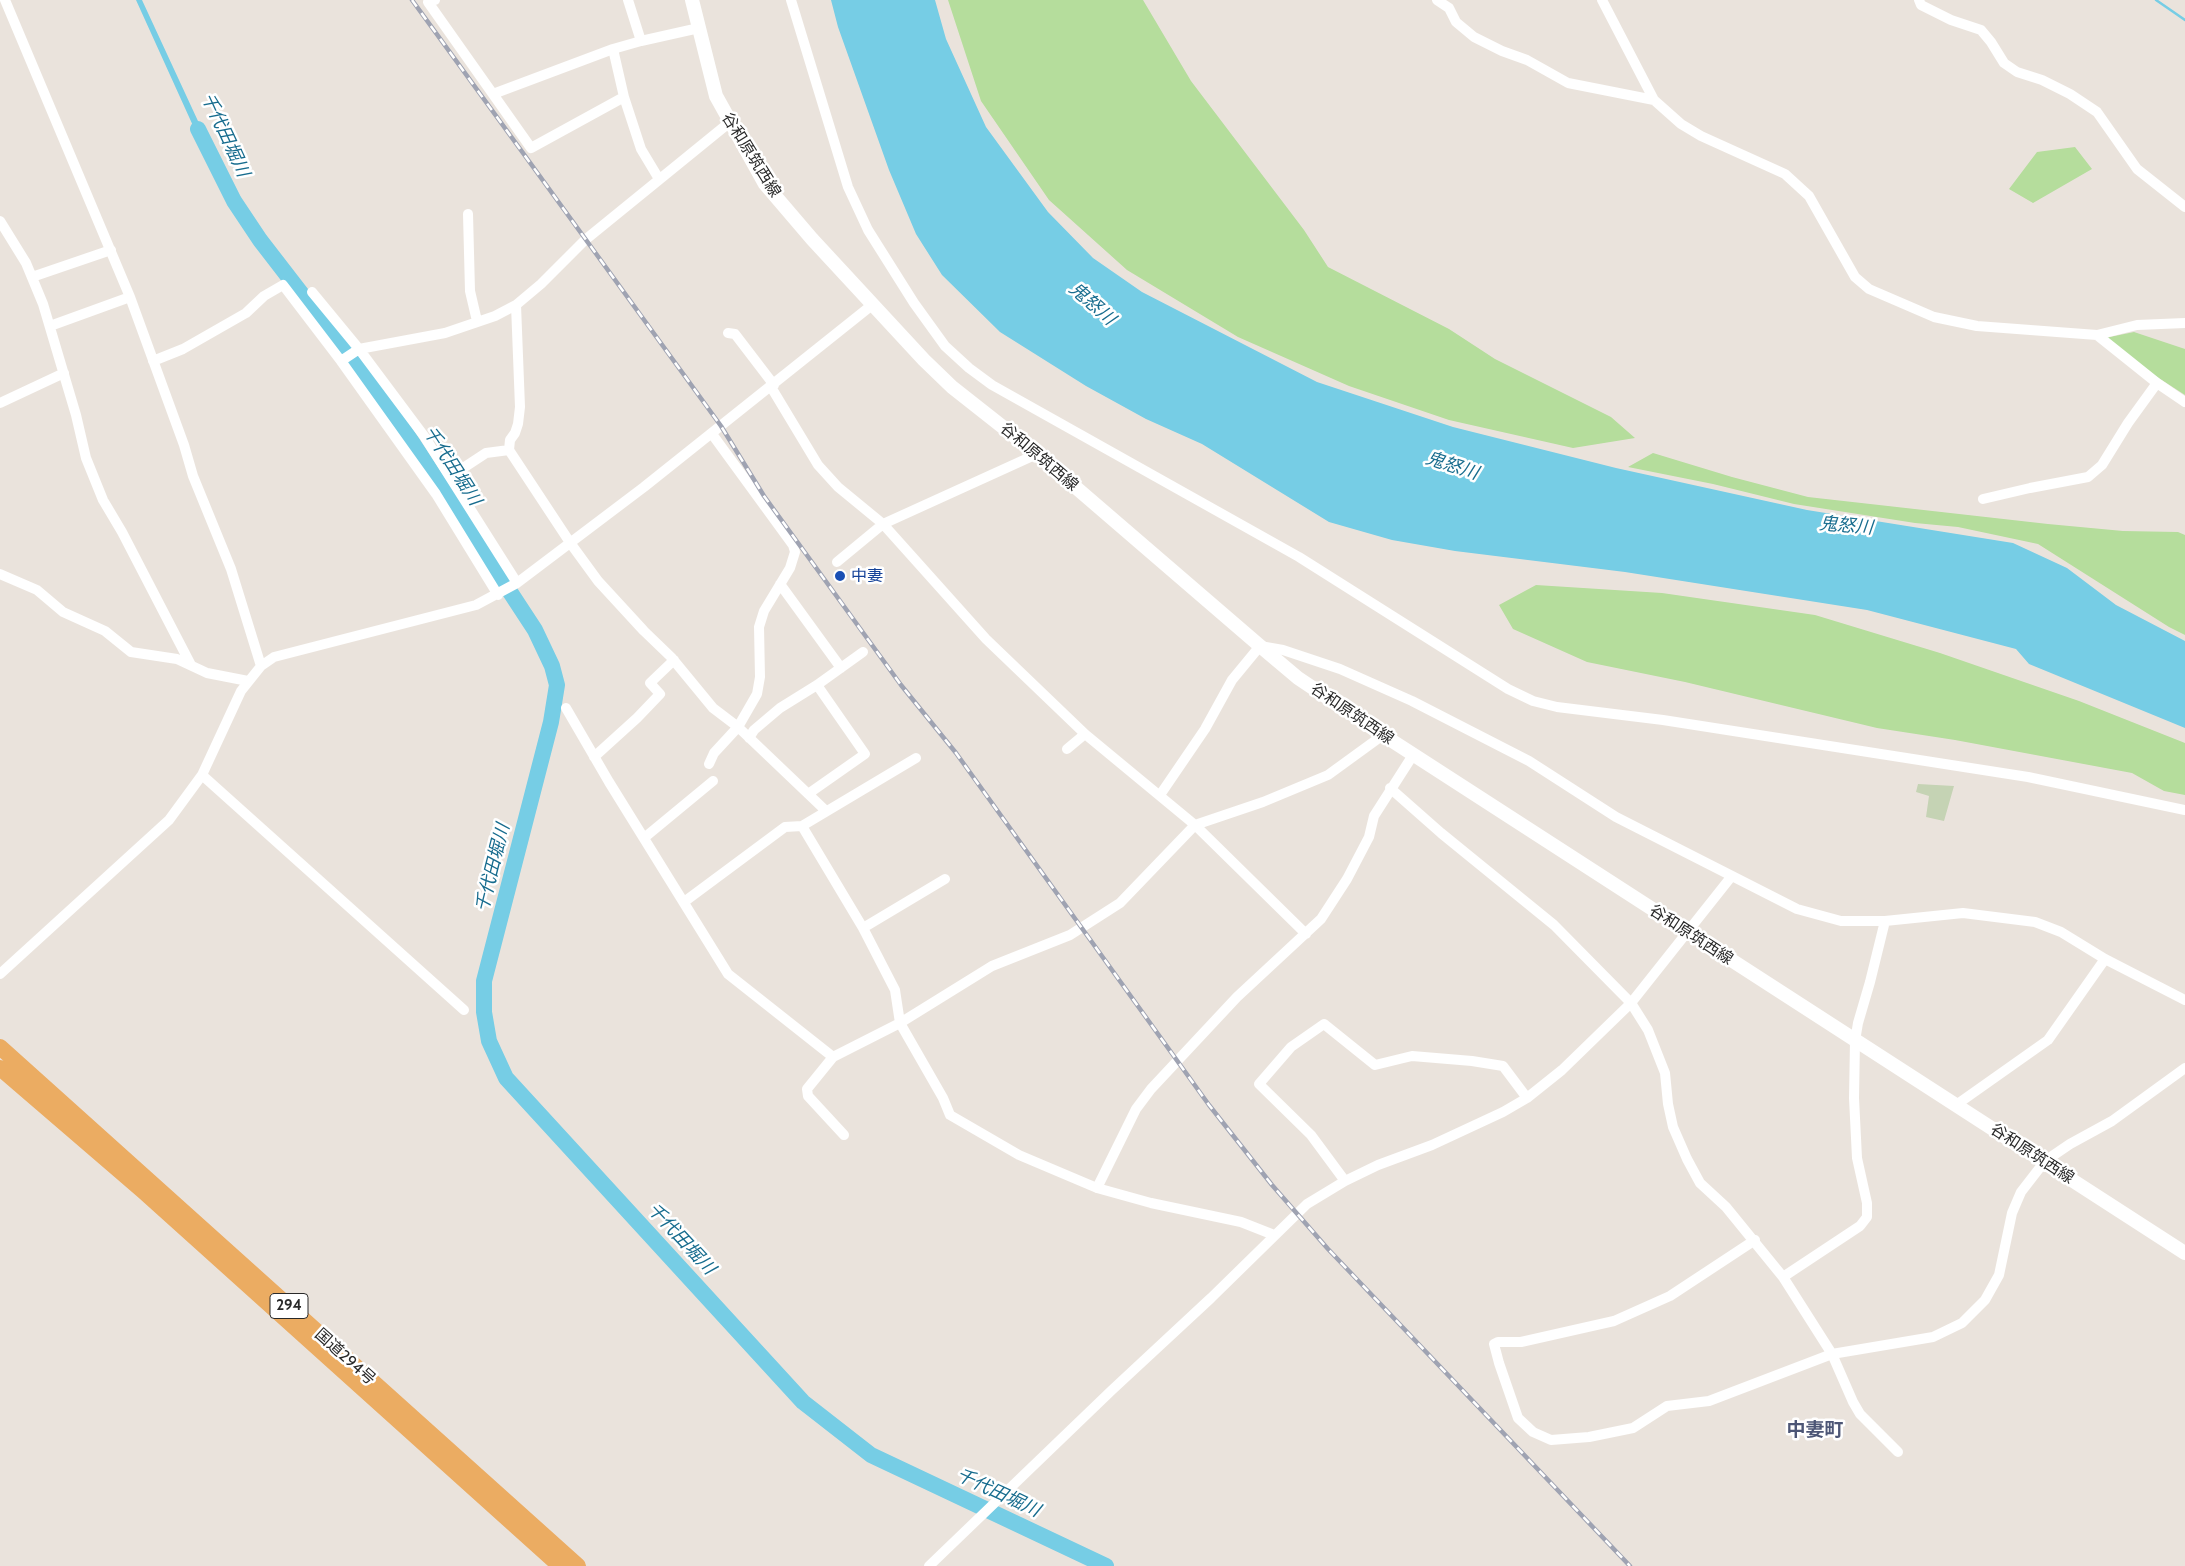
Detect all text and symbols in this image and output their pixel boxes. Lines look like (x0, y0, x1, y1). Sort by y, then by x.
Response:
water label: 千代田堀川 (196, 90, 254, 180)
street label: 谷和原筑西線 (717, 109, 785, 201)
water label: 鬼怒川 (1065, 278, 1119, 330)
street label: 谷和原筑西線 (996, 419, 1082, 495)
water label: 千代田堀川 (418, 422, 486, 510)
water label: 鬼怒川 (1423, 447, 1481, 485)
water label: 鬼怒川 (1818, 513, 1874, 539)
place label: 中妻 (851, 566, 883, 586)
marker: 中妻 (833, 569, 847, 583)
street label: 谷和原筑西線 (1307, 679, 1397, 749)
water label: 千代田堀川 (472, 822, 514, 914)
street label: 谷和原筑西線 (1646, 901, 1736, 969)
street label: 谷和原筑西線 (1987, 1120, 2077, 1188)
water label: 千代田堀川 (642, 1199, 720, 1279)
road number: 294 (270, 1294, 308, 1318)
street label: 国道294号 (311, 1325, 379, 1389)
district label: 中妻町 (1787, 1419, 1843, 1441)
water label: 千代田堀川 (953, 1464, 1043, 1522)

